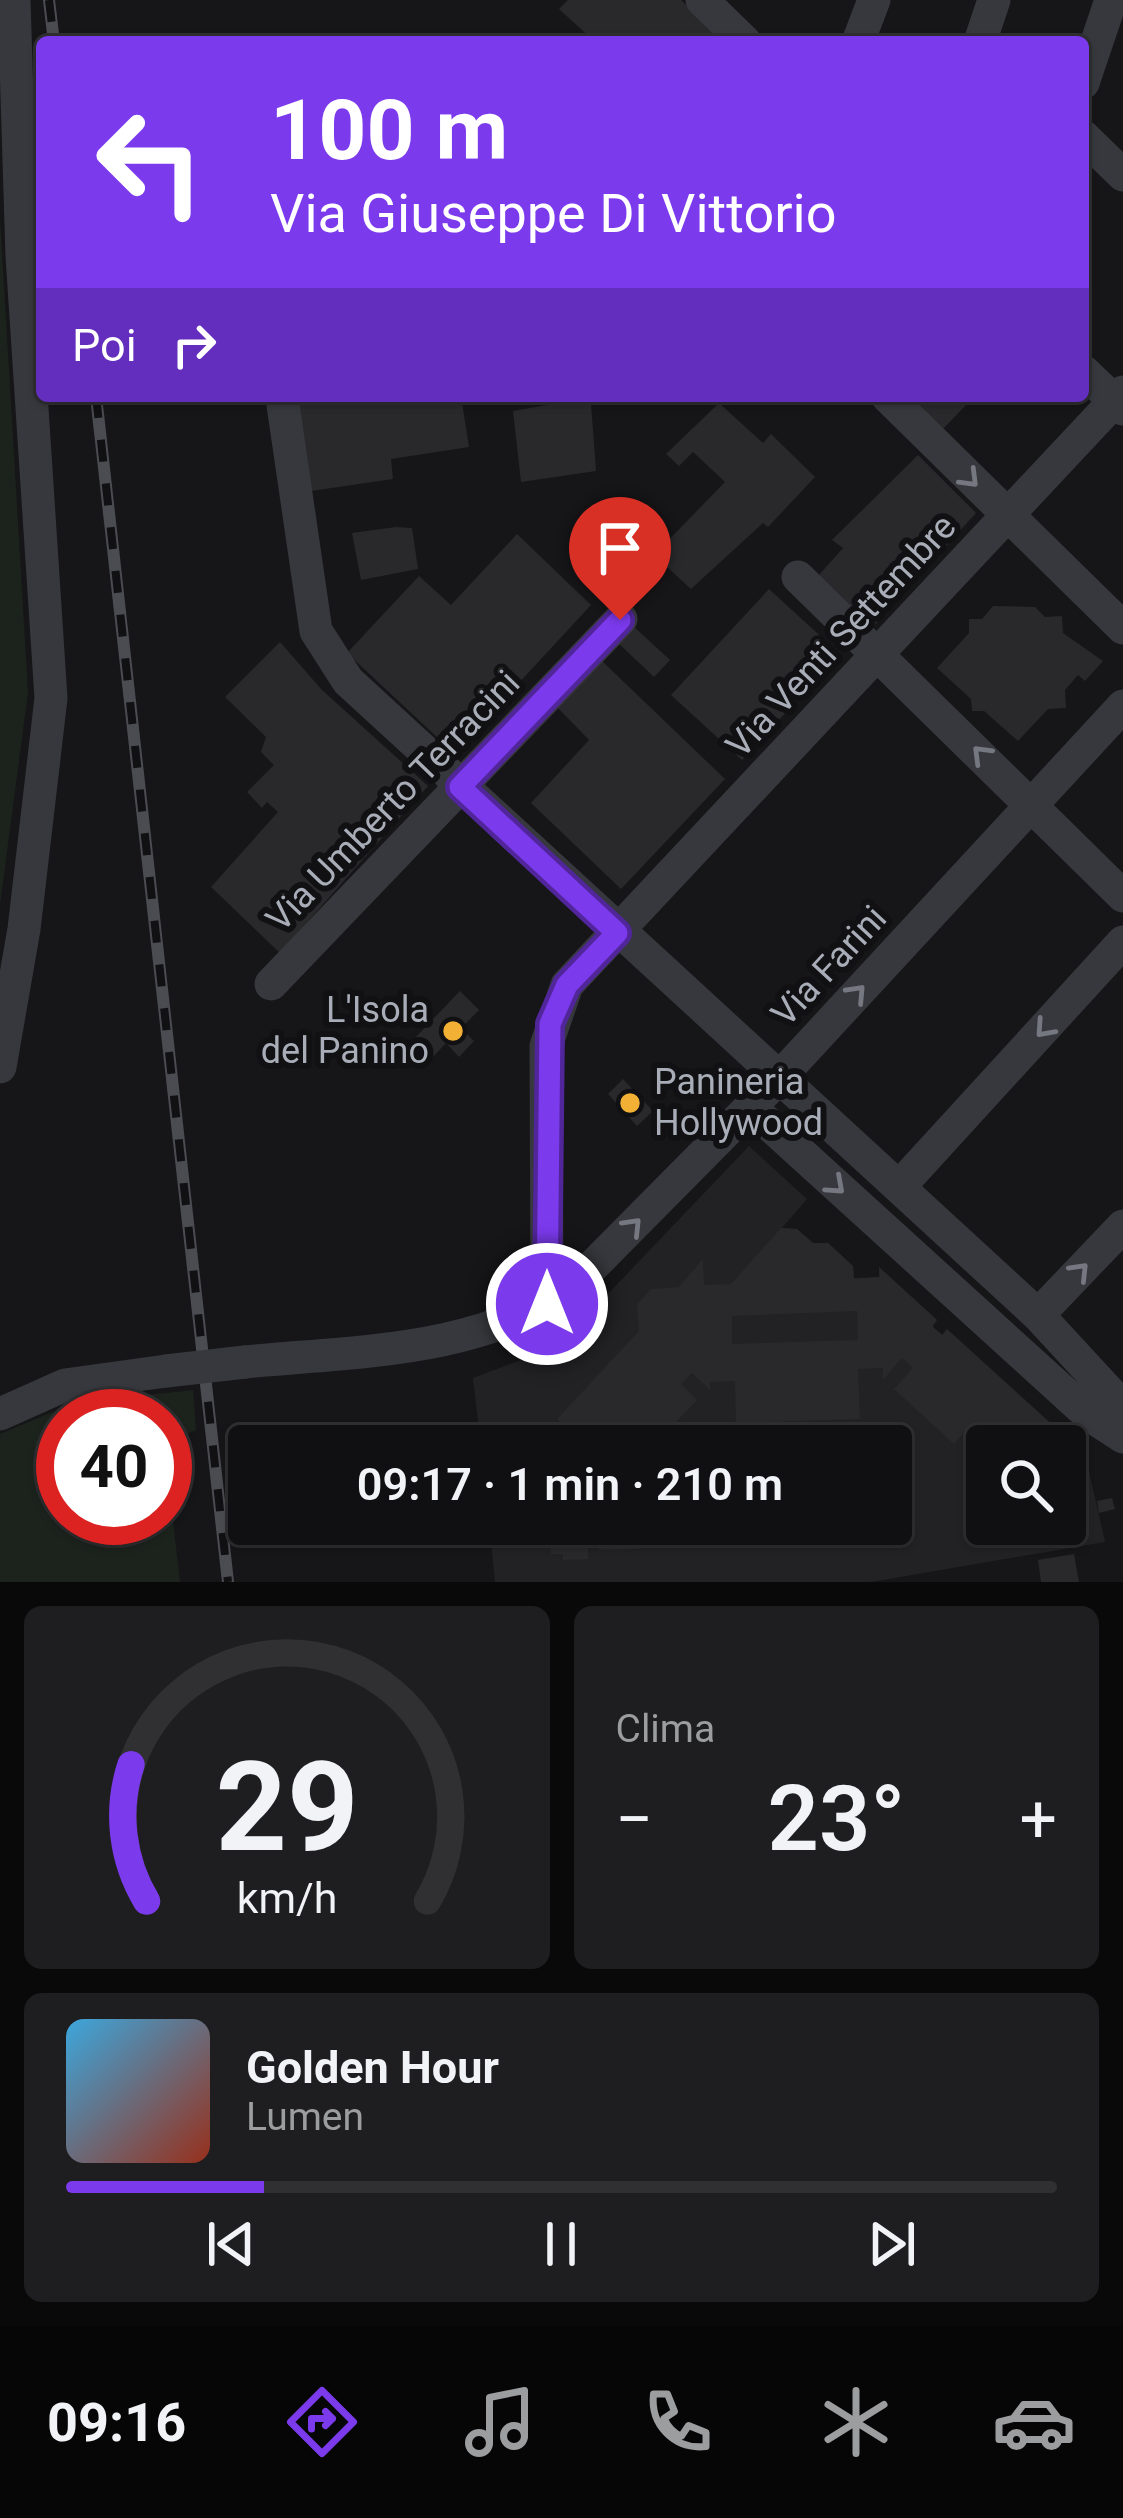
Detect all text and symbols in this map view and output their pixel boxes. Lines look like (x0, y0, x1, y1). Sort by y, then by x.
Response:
text: 100 m (270, 81, 508, 180)
icon: left (72, 84, 228, 240)
text: Via Giuseppe Di Vittorio (270, 182, 836, 245)
icon: right (161, 312, 227, 378)
text: Poi (72, 319, 137, 372)
one-way arrow (956, 464, 978, 486)
pin (569, 497, 671, 620)
street label: Via Venti Settembre (718, 506, 964, 766)
icon: arrive (587, 515, 653, 581)
street label: Via Umberto Terracini (258, 662, 528, 940)
one-way arrow (973, 746, 995, 768)
street label: Via Farini (763, 897, 895, 1035)
one-way arrow (843, 985, 864, 1006)
place label: L'Isola del Panino (261, 989, 429, 1072)
one-way arrow (1037, 1015, 1058, 1036)
marker: L'Isola del Panino (440, 1018, 466, 1044)
place label: Panineria Hollywood (654, 1061, 823, 1144)
marker: Panineria Hollywood (617, 1090, 643, 1116)
one-way arrow (823, 1172, 844, 1193)
one-way arrow (619, 1218, 641, 1240)
position arrow (484, 1241, 610, 1367)
one-way arrow (1066, 1263, 1088, 1285)
speed limit sign: 40 (36, 1389, 192, 1545)
map controls (966, 1425, 1086, 1545)
button: search (966, 1425, 1086, 1545)
text: 09:17 · 1 min · 210 m (357, 1458, 783, 1511)
text: Clima (616, 1706, 715, 1752)
text: 29 (215, 1734, 358, 1880)
text: 23° (768, 1767, 905, 1872)
text: − (616, 1781, 653, 1858)
text: + (1020, 1781, 1057, 1858)
text: km/h (236, 1872, 337, 1922)
text: Golden Hour (246, 2041, 499, 2094)
text: Lumen (246, 2094, 364, 2140)
icon: previous (198, 2211, 264, 2277)
icon: pause (528, 2211, 594, 2277)
icon: next (859, 2211, 925, 2277)
icon: directions (280, 2380, 364, 2464)
icon: music (458, 2380, 542, 2464)
icon: phone (636, 2380, 720, 2464)
icon: climate (814, 2380, 898, 2464)
icon: car (992, 2380, 1076, 2464)
text: 09:16 (47, 2391, 186, 2454)

